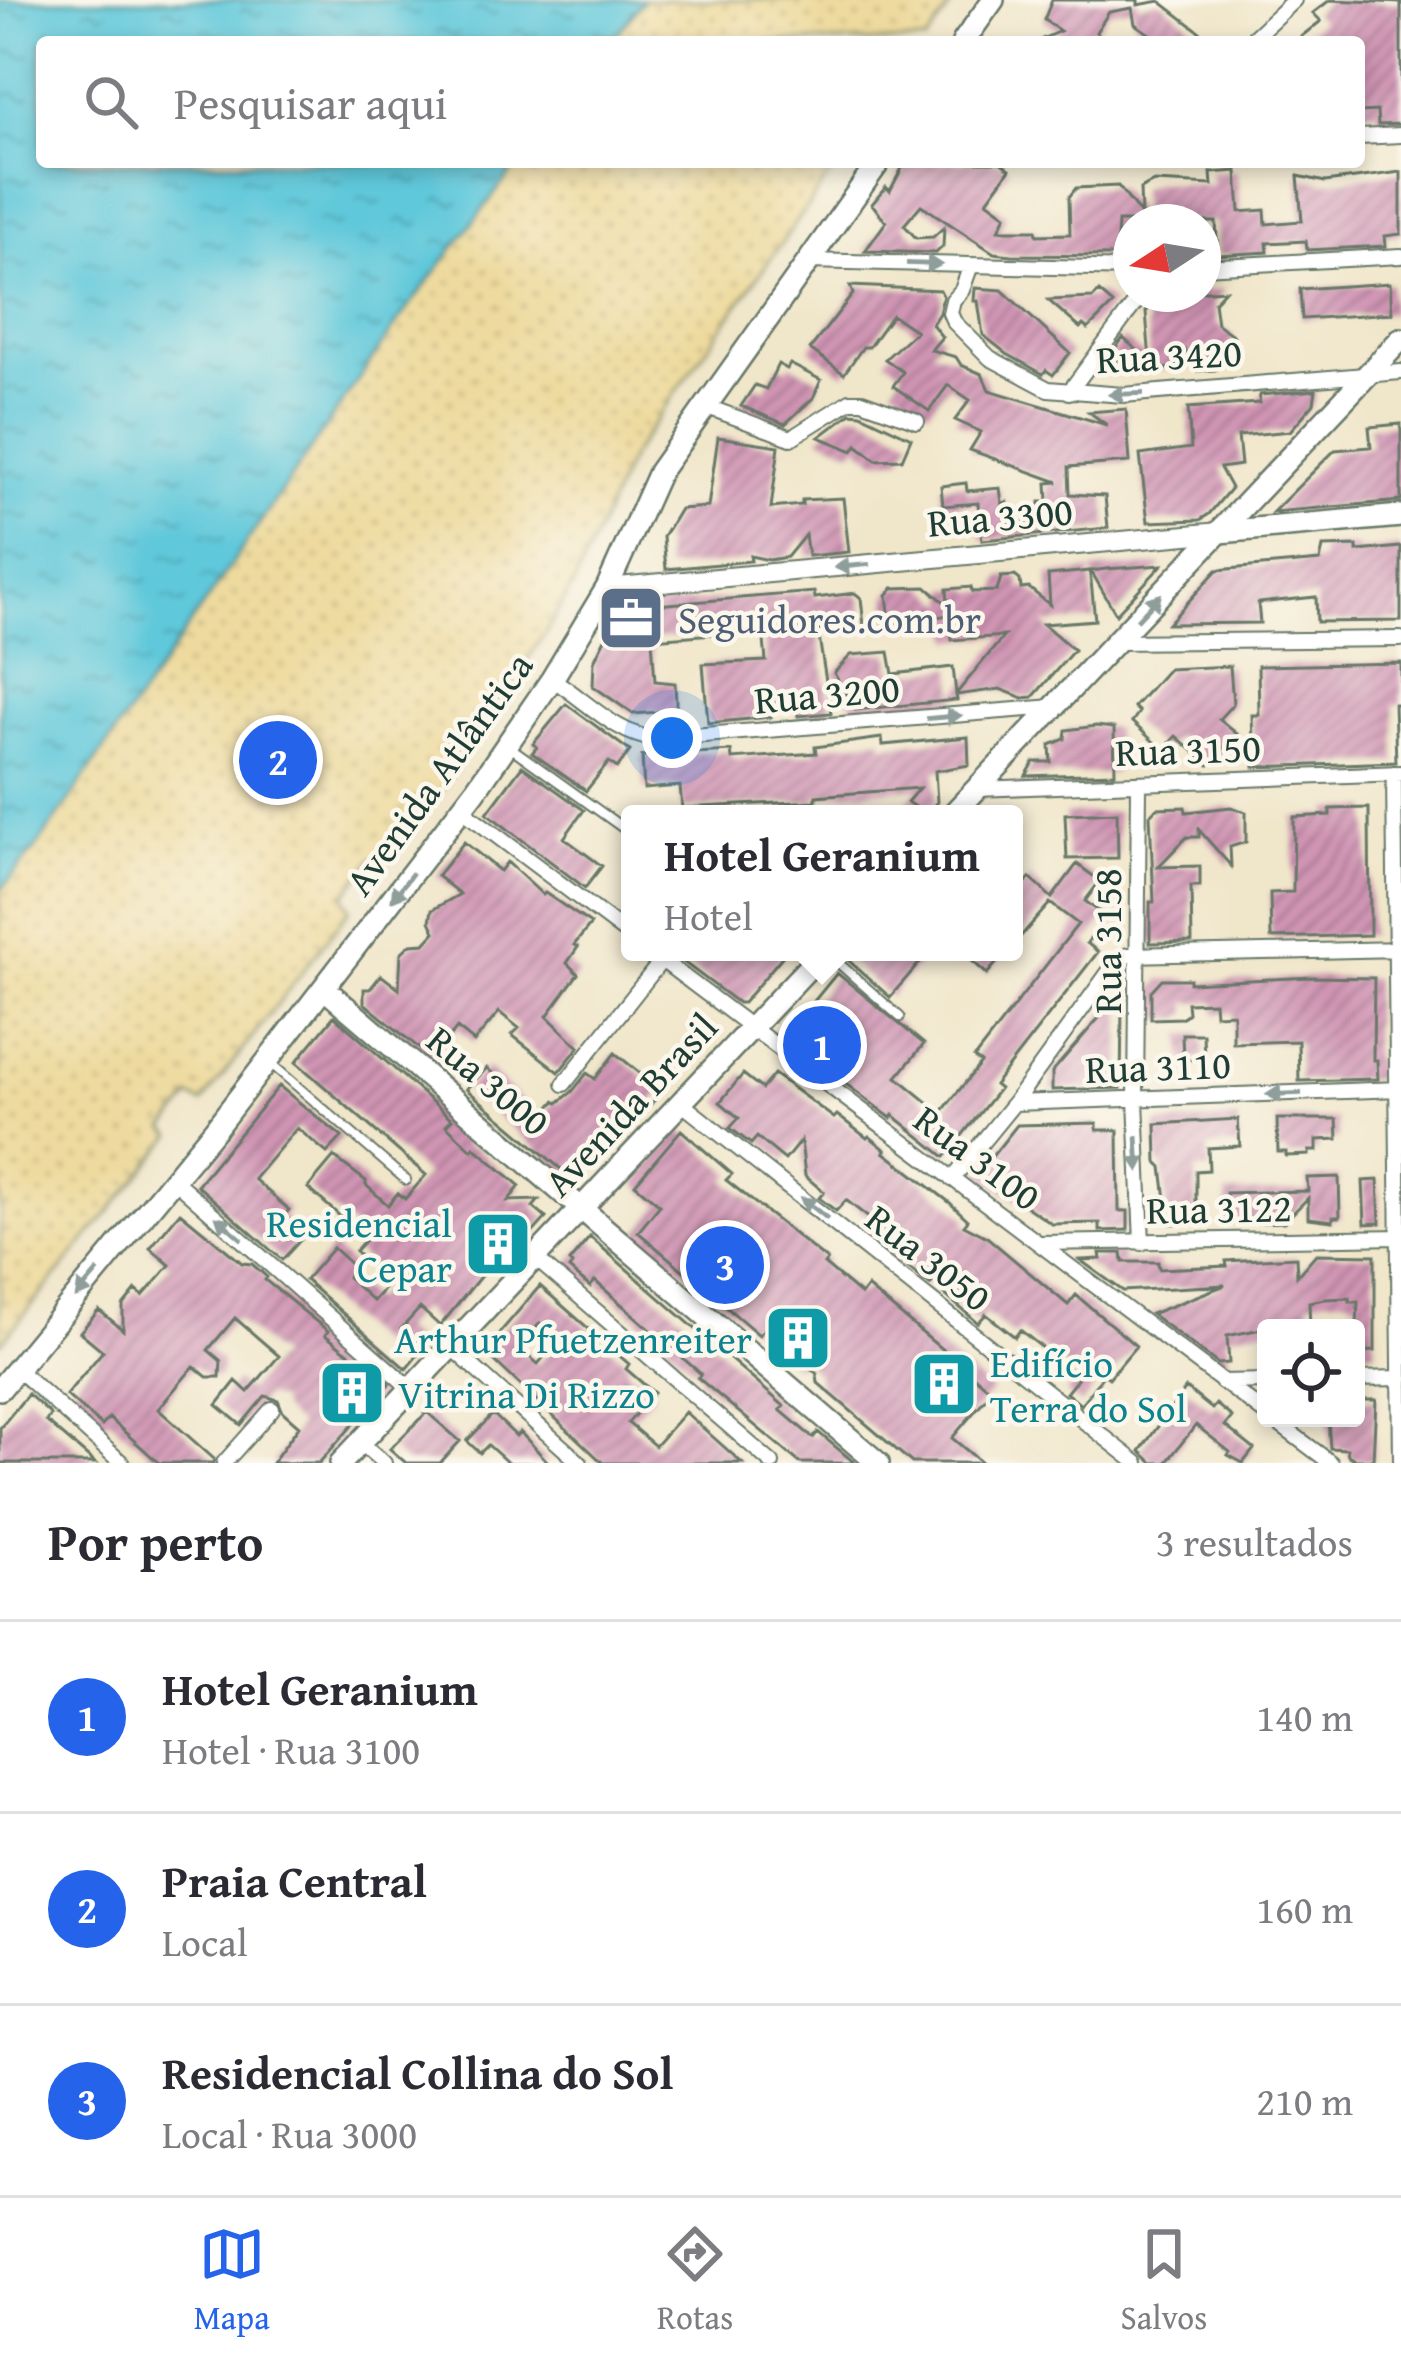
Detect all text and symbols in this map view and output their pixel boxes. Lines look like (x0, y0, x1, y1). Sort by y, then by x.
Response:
search box (36, 36, 1365, 168)
icon: search (78, 69, 144, 135)
text: Pesquisar aqui (174, 70, 447, 135)
north arrow (1113, 204, 1221, 312)
one-way arrow (906, 254, 944, 273)
street label: Rua 3420 (1095, 323, 1243, 387)
one-way arrow (1106, 385, 1144, 404)
street label: Rua 3300 (925, 481, 1075, 551)
one-way arrow (833, 557, 870, 576)
office icon: Seguidores.com.br (596, 583, 666, 653)
place label: Seguidores.com.br (678, 590, 981, 647)
one-way arrow (1134, 593, 1162, 622)
street label: Avenida Atlântica (330, 639, 546, 906)
street label: Rua 3200 (752, 658, 902, 728)
one-way arrow (926, 707, 963, 726)
your location (642, 708, 702, 768)
pin: 2 (239, 715, 317, 805)
street label: Rua 3150 (1114, 718, 1262, 780)
popup (621, 805, 1023, 961)
text: Hotel Geranium (664, 822, 980, 887)
street label: Rua 3158 (1078, 868, 1135, 1014)
one-way arrow (391, 871, 415, 903)
text: Hotel (664, 887, 753, 944)
street label: Avenida Brasil (530, 999, 730, 1209)
pin: 1 (783, 1000, 861, 1090)
street label: Rua 3000 (415, 1011, 563, 1149)
street label: Rua 3110 (1084, 1035, 1232, 1097)
one-way arrow (1264, 1085, 1302, 1104)
street label: Rua 3100 (903, 1090, 1053, 1224)
one-way arrow (1129, 1136, 1148, 1174)
street label: Rua 3122 (1146, 1178, 1292, 1238)
street label: Rua 3050 (854, 1190, 1004, 1324)
place label: Residencial Cepar (266, 1194, 452, 1296)
one-way arrow (798, 1196, 829, 1221)
building icon: Residencial Cepar (463, 1209, 533, 1279)
one-way arrow (214, 1216, 244, 1242)
pin: 3 (686, 1220, 764, 1310)
one-way arrow (75, 1268, 100, 1299)
building icon: Arthur Pfuetzenreiter (763, 1303, 833, 1373)
place label: Arthur Pfuetzenreiter (394, 1310, 752, 1367)
map controls (1257, 1319, 1365, 1427)
button: locate (1257, 1319, 1365, 1427)
place label: Edifício Terra do Sol (990, 1334, 1187, 1436)
building icon: Edifício Terra do Sol (909, 1349, 979, 1419)
building icon: Vitrina Di Rizzo (317, 1358, 387, 1428)
place label: Vitrina Di Rizzo (398, 1365, 655, 1422)
text: Por perto (48, 1504, 263, 1579)
text: 3 resultados (1156, 1513, 1353, 1570)
text: Hotel Geranium (162, 1656, 478, 1721)
text: 1 (77, 1688, 97, 1745)
text: 140 m (1256, 1688, 1353, 1745)
text: Hotel · Rua 3100 (162, 1721, 420, 1778)
text: Praia Central (162, 1848, 427, 1913)
text: 2 (77, 1880, 97, 1937)
text: 160 m (1256, 1880, 1353, 1937)
text: Local (162, 1913, 248, 1970)
text: Residencial Collina do Sol (162, 2040, 673, 2105)
text: 3 (77, 2072, 97, 2129)
text: 210 m (1256, 2072, 1353, 2129)
text: Local · Rua 3000 (162, 2105, 417, 2162)
tab: Mapa (194, 2221, 270, 2341)
tab: Rotas (657, 2221, 733, 2341)
tab: Salvos (1121, 2221, 1207, 2341)

